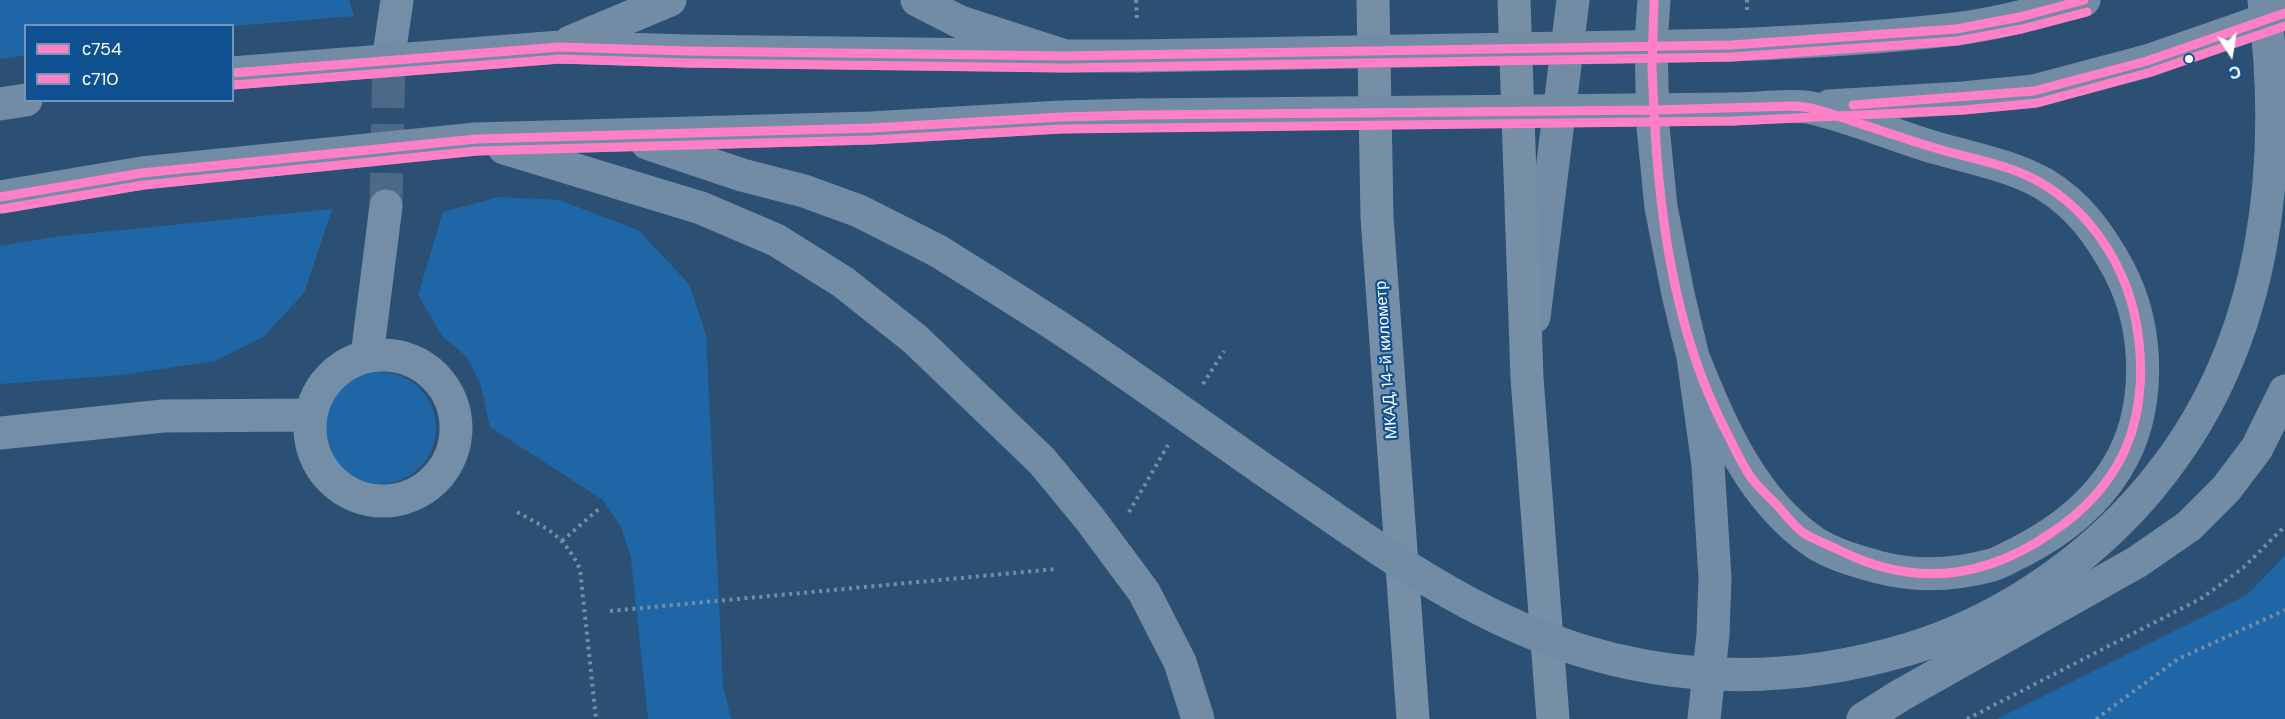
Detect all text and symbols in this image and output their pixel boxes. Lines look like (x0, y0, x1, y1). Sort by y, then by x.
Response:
legend (24, 24, 234, 102)
north arrow (2201, 24, 2261, 84)
text: с754 (82, 37, 122, 61)
unlabelled marker (2183, 53, 2195, 65)
text: С (2227, 61, 2243, 84)
text: с710 (82, 67, 119, 91)
street label: МКАД, 14-й километр (1372, 280, 1402, 440)

